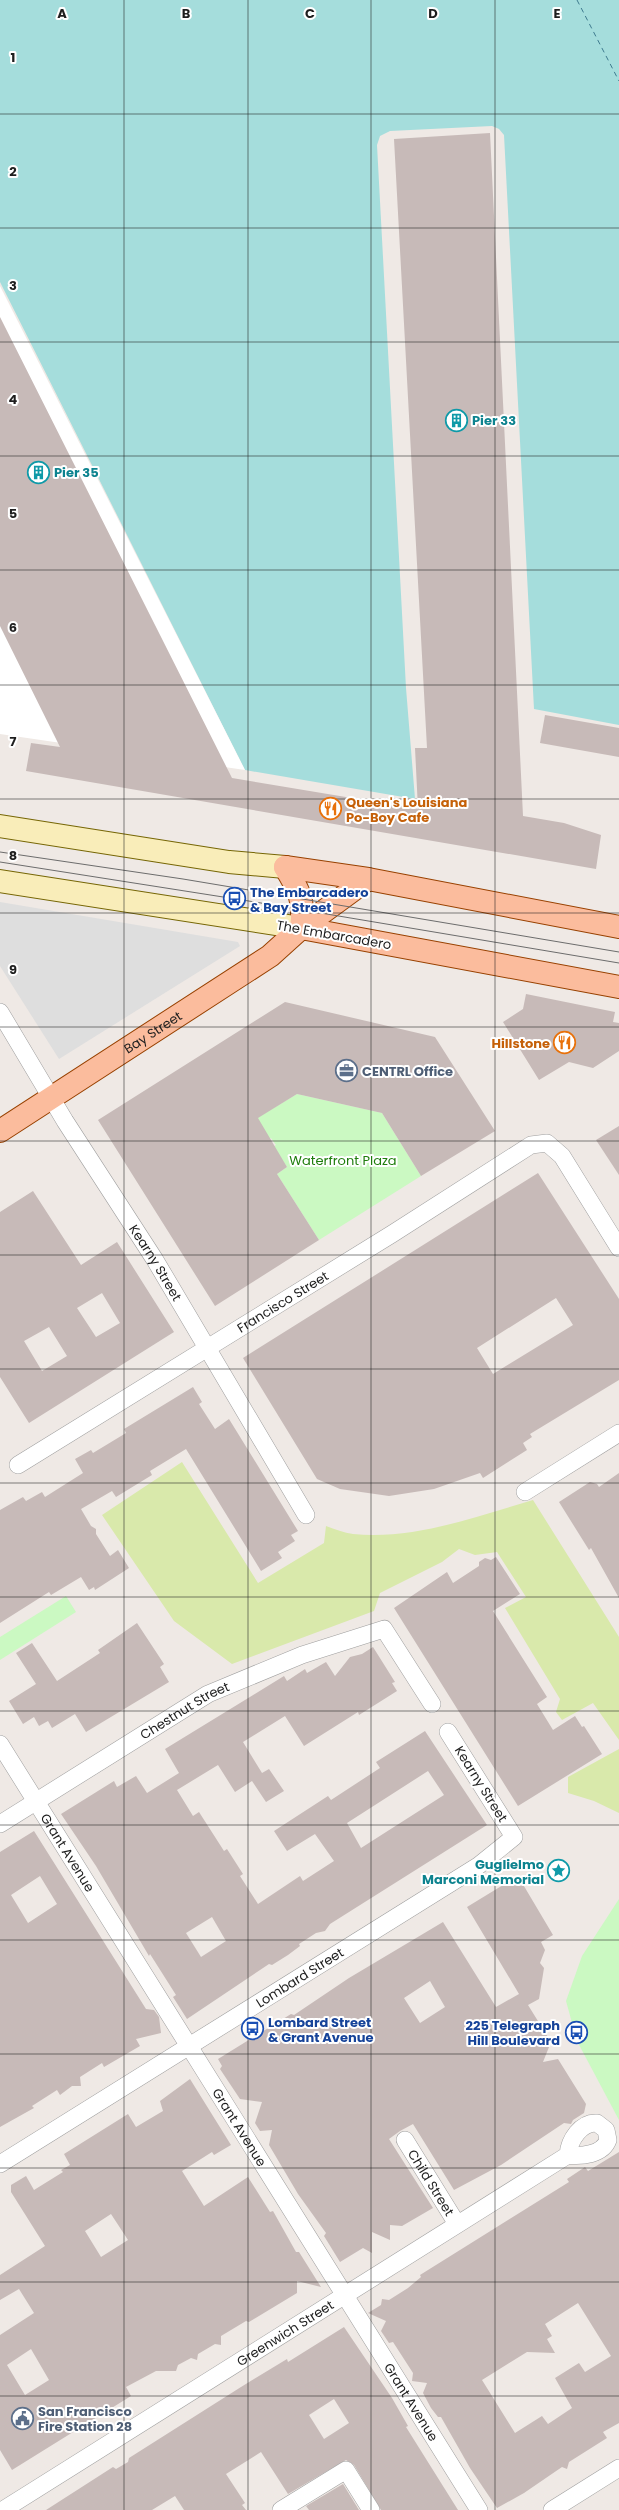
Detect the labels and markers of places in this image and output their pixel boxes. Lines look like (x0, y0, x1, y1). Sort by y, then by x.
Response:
building icon: Pier 33 (444, 407, 470, 433)
place label: Pier 33 (472, 411, 516, 430)
building icon: Pier 35 (26, 459, 52, 485)
place label: Pier 35 (54, 463, 99, 482)
place label: Queen's Louisiana Po-Boy Cafe (346, 793, 467, 827)
restaurant icon: Queen's Louisiana Po-Boy Cafe (318, 796, 344, 822)
place label: The Embarcadero & Bay Street (250, 883, 369, 917)
bus stop icon: The Embarcadero & Bay Street (222, 886, 248, 912)
restaurant icon: Hillstone (552, 1030, 578, 1056)
place label: Hillstone (491, 1034, 550, 1053)
office icon: CENTRL Office (334, 1058, 360, 1084)
place label: CENTRL Office (362, 1062, 453, 1081)
place label: Guglielmo Marconi Memorial (422, 1855, 544, 1889)
place icon: Guglielmo Marconi Memorial (546, 1858, 572, 1884)
place label: Lombard Street & Grant Avenue (268, 2013, 373, 2047)
bus stop icon: Lombard Street & Grant Avenue (239, 2016, 265, 2042)
place label: 225 Telegraph Hill Boulevard (466, 2016, 560, 2050)
bus stop icon: 225 Telegraph Hill Boulevard (563, 2019, 589, 2045)
place label: San Francisco Fire Station 28 (38, 2402, 132, 2436)
public building icon: San Francisco Fire Station 28 (9, 2405, 35, 2431)

